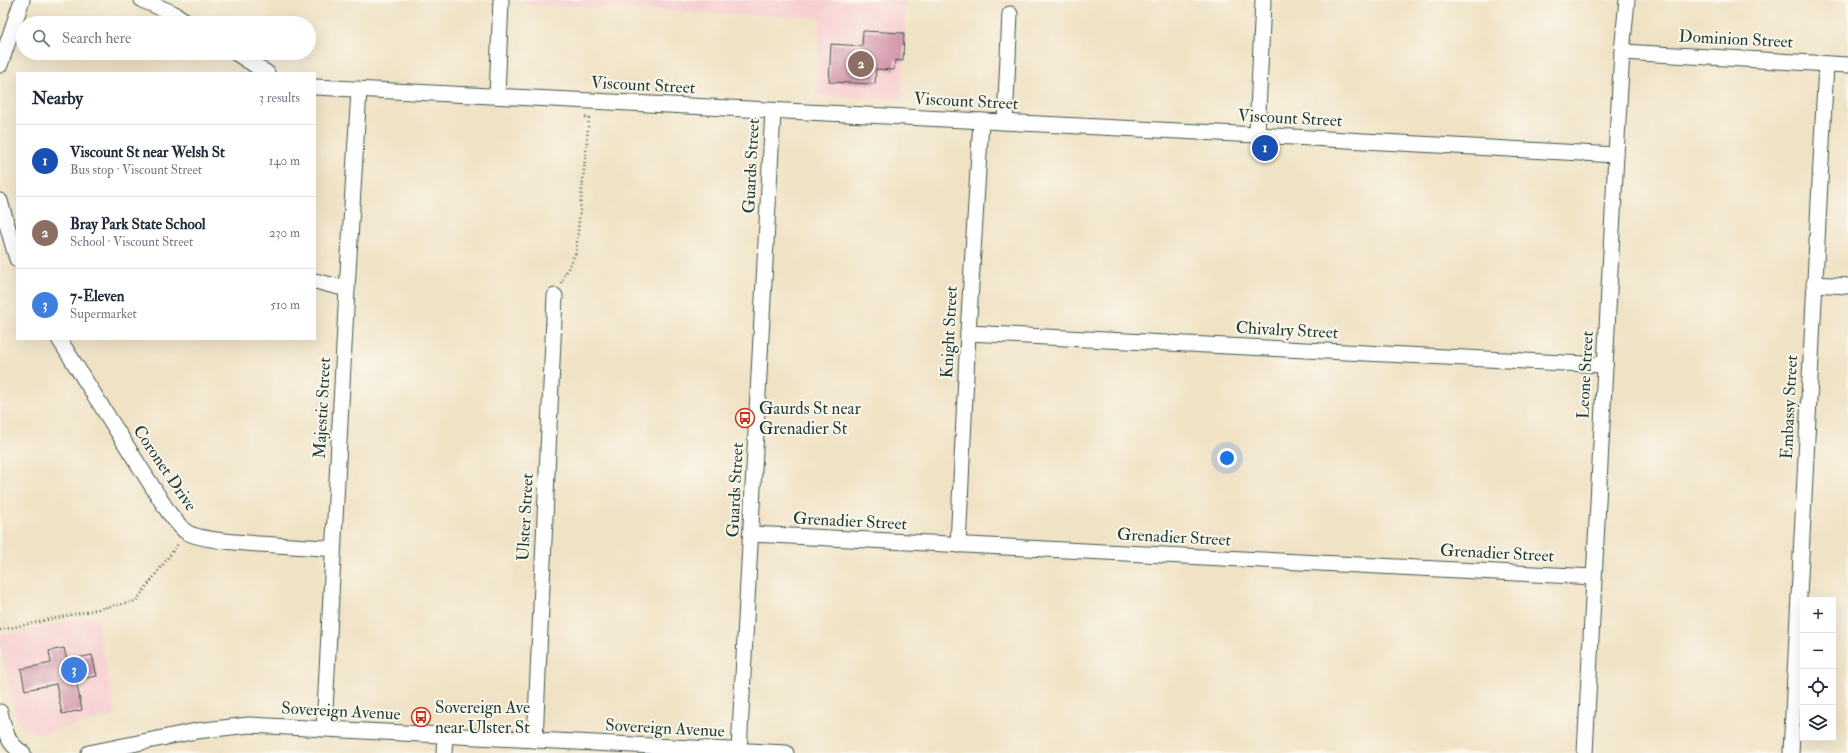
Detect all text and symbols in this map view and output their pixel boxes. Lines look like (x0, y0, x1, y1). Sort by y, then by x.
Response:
search box (16, 16, 316, 60)
street label: Dominion Street (1678, 26, 1794, 53)
icon: search (30, 27, 52, 49)
text: Search here (62, 29, 131, 48)
pin: 2 (848, 49, 874, 79)
street label: Viscount Street (590, 72, 696, 98)
text: Nearby (32, 88, 83, 109)
street label: Viscount Street (913, 88, 1019, 114)
text: 3 results (259, 90, 300, 106)
street label: Viscount Street (1237, 105, 1343, 131)
street label: Guards Street (738, 118, 764, 214)
pin: 1 (1252, 133, 1278, 163)
text: Viscount St near Welsh St (70, 143, 225, 162)
text: 1 (43, 153, 47, 169)
text: 140 m (269, 153, 300, 169)
text: Bus stop · Viscount Street (70, 162, 202, 178)
text: Bray Park State School (70, 215, 206, 234)
text: 2 (42, 225, 48, 241)
text: 230 m (269, 225, 300, 241)
text: School · Viscount Street (70, 234, 193, 250)
street label: Knight Street (936, 285, 962, 379)
text: 7-Eleven (70, 287, 124, 306)
text: 3 (43, 297, 48, 313)
text: 510 m (270, 297, 300, 313)
text: Supermarket (70, 306, 137, 322)
street label: Chivalry Street (1235, 317, 1339, 344)
street label: Leone Street (1572, 330, 1598, 420)
street label: Embassy Street (1776, 354, 1803, 460)
street label: Majestic Street (309, 356, 335, 459)
place label: Gaurds St near Grenadier St (759, 398, 861, 439)
bus stop icon: Gaurds St near Grenadier St (734, 407, 756, 429)
street label: Coronet Drive (129, 421, 201, 515)
street label: Guards Street (722, 442, 748, 538)
your location (1217, 448, 1237, 468)
street label: Ulster Street (512, 472, 538, 561)
street label: Grenadier Street (792, 508, 908, 535)
street label: Grenadier Street (1116, 524, 1232, 551)
street label: Grenadier Street (1439, 540, 1555, 567)
map controls (1800, 597, 1836, 741)
button: + (1800, 597, 1836, 633)
button: − (1800, 633, 1836, 669)
pin: 3 (61, 655, 87, 685)
button: locate (1800, 669, 1836, 705)
street label: Sovereign Avenue (281, 697, 401, 725)
place label: Sovereign Ave near Ulster St (435, 697, 530, 738)
button: layers (1800, 705, 1836, 741)
bus stop icon: Sovereign Ave near Ulster St (410, 706, 432, 728)
street label: Sovereign Avenue (605, 714, 725, 742)

